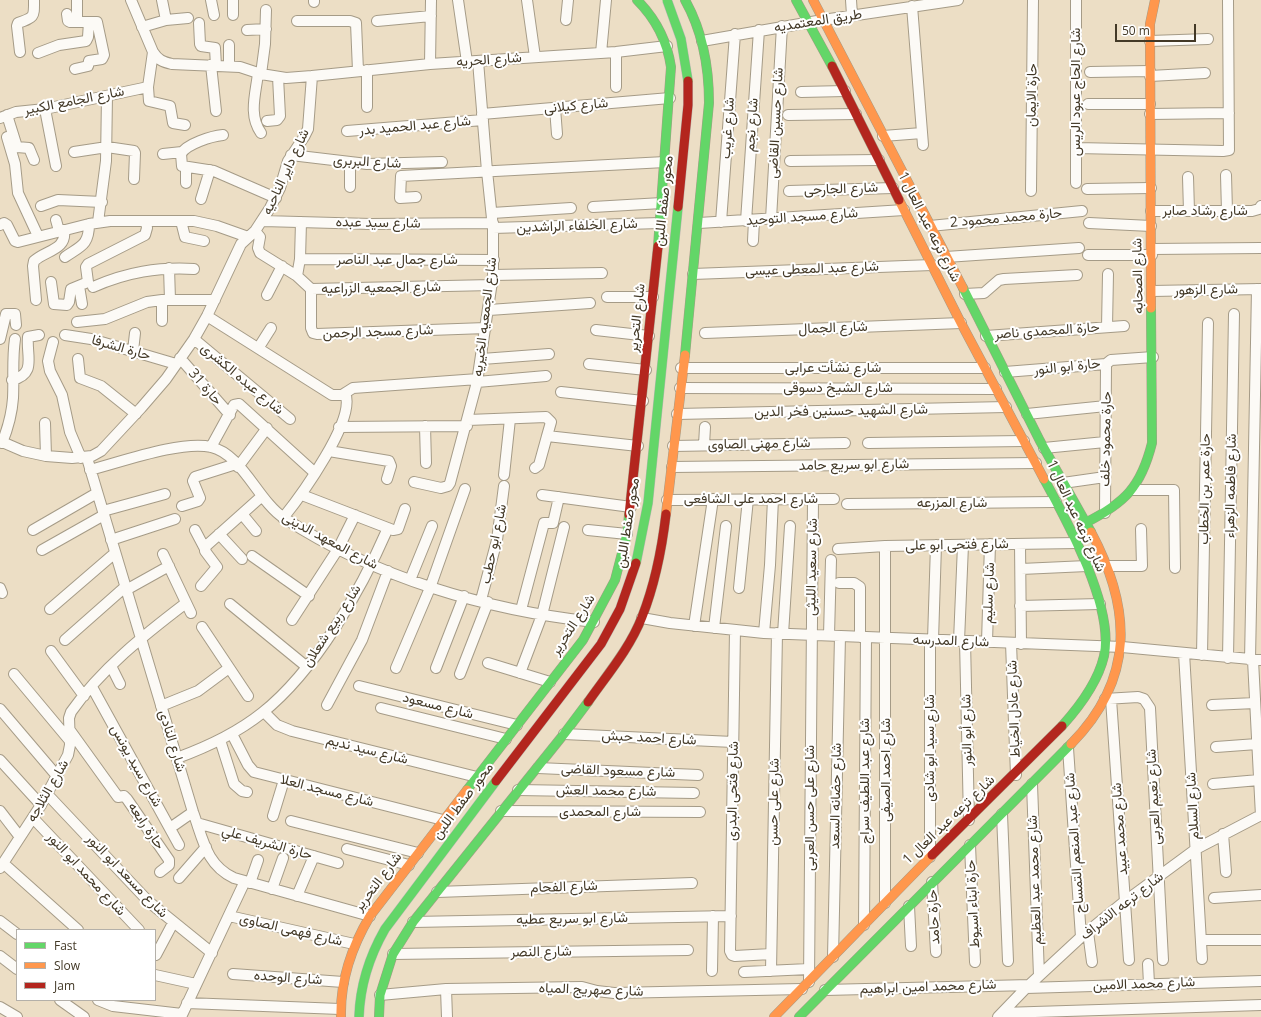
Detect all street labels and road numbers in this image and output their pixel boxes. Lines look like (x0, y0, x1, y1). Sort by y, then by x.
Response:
street label: طريق المعتمديه (773, 6, 863, 36)
street label: شارع الحاج عبود الريس (1068, 28, 1084, 156)
street label: شارع الحريه (456, 49, 522, 71)
street label: حارة الايمان (1023, 63, 1041, 127)
street label: شارع حسين القاضى (765, 67, 787, 179)
street label: شارع الجامع الكبير (22, 83, 126, 119)
street label: شارع كيلانى (543, 95, 609, 117)
street label: شارع غريب (717, 97, 739, 159)
street label: شارع نجم (742, 97, 762, 153)
street label: شارع عبد الحميد بدر (358, 113, 472, 139)
street label: شارع داير الناحيه (259, 126, 313, 218)
street label: شارع البربرى (332, 152, 402, 172)
street label: محور صفط اللبن (651, 155, 677, 247)
street label: شارع ترعه عبد العال 1 (894, 169, 964, 285)
street label: شارع الجارحى (804, 179, 878, 199)
street label: شارع رشاد صابر (1162, 203, 1248, 219)
street label: شارع مسجد التوحيد (745, 205, 859, 229)
street label: حارة محمد محمود 2 (949, 205, 1063, 231)
street label: شارع سيد عبده (335, 214, 421, 232)
street label: شارع الخلفاء الراشدين (516, 215, 638, 237)
street label: شارع الصحابه (1129, 238, 1147, 314)
street label: شارع جمال عبد الناصر (336, 252, 458, 268)
street label: شارع الجمعيه الخيريه (469, 256, 501, 378)
street label: شارع عبد المعطى عيسى (745, 258, 879, 280)
street label: شارع الجمعيه الزراعيه (321, 279, 441, 297)
street label: شارع الزهور (1174, 281, 1238, 299)
street label: شارع التحرير (625, 283, 649, 353)
street label: شارع الجمال (798, 318, 868, 338)
street label: حارة المحمدى ناصر (994, 319, 1100, 343)
street label: شارع مسجد الرحمن (322, 322, 434, 342)
street label: حارة الشرفا (90, 332, 152, 364)
street label: شارع عبده الكشرى (197, 339, 287, 419)
street label: حارة ابو النور (1033, 355, 1101, 379)
street label: شارع نشأت عرابى (785, 360, 881, 376)
street label: حارة 31 (185, 365, 225, 409)
street label: شارع الشيخ دسوقى (783, 380, 893, 396)
street label: حارة محمود خلف (1097, 391, 1115, 487)
street label: شارع الشهيد حسنين فخر الدين (754, 401, 928, 421)
street label: حارة عمر بن الخطاب (1196, 433, 1214, 545)
street label: شارع فاطمه الزهراء (1222, 434, 1240, 538)
street label: شارع مهنى الصاوى (707, 435, 811, 453)
street label: شارع ابو سريع حامد (799, 456, 909, 474)
street label: شارع ترعه عبد العال 1 (1043, 457, 1109, 575)
street label: محور صفط اللبن (613, 477, 643, 569)
street label: شارع احمد على الشافعى (684, 491, 818, 507)
street label: شارع المزرعه (917, 495, 987, 511)
street label: شارع ابو حطب (477, 503, 511, 585)
street label: شارع المعهد الدينى (279, 509, 381, 573)
street label: شارع سعيد الليثى (803, 518, 821, 616)
street label: شارع فتحى ابو على (905, 536, 1009, 554)
street label: شارع سليم (980, 562, 998, 624)
street label: شارع ربيع شعلان (299, 581, 365, 671)
street label: شارع التحرير (547, 591, 599, 659)
street label: شارع المدرسه (912, 631, 990, 651)
street label: شارع عادل الخياط (1004, 660, 1024, 758)
street label: شارع مسعود (401, 689, 475, 723)
street label: شارع سيد ابو شادى (922, 694, 938, 802)
street label: شارع أبو النور (958, 694, 976, 766)
street label: شارع النادى (155, 708, 189, 774)
street label: شارع عبد اللطيف سراج (857, 718, 873, 844)
street label: شارع احمد الصيفى (878, 718, 894, 822)
street label: شارع سيد يونس (106, 722, 166, 810)
street label: شارع احمد حبش (601, 727, 697, 749)
street label: شارع سيد نديم (324, 732, 410, 768)
street label: شارع فتحى البدرى (724, 741, 742, 841)
street label: شارع حضانه السعد (827, 743, 845, 849)
street label: شارع على حسن العربى (802, 745, 818, 871)
street label: شارع نعيم العربى (1143, 748, 1165, 846)
street label: شارع الثلاجه (23, 757, 73, 825)
street label: شارع على حسن (765, 758, 783, 846)
street label: محور صفط اللبن (429, 759, 497, 843)
street label: شارع مسعود القاضى (561, 761, 675, 781)
street label: شارع مسجد العلا (279, 771, 375, 811)
street label: شارع ترعه عبد العال 1 (900, 772, 998, 868)
street label: شارع عبد المنعم التمساح (1062, 772, 1088, 914)
street label: شارع السلام (1183, 772, 1203, 840)
street label: شارع محمد العش (556, 782, 656, 800)
street label: شارع محمد عبيد (1108, 782, 1132, 876)
street label: حارة رابعه (124, 799, 168, 853)
street label: شارع المحمدى (559, 804, 641, 820)
street label: شارع محمد عبد العظيم (1024, 815, 1046, 945)
street label: حارة الشريف علي (220, 822, 314, 864)
street label: شارع محمد ابو النور (43, 829, 129, 919)
street label: شارع مسعد ابو النور (83, 830, 171, 922)
street label: شارع التحرير (350, 849, 406, 915)
street label: حارة ابناء اسيوط (962, 859, 984, 949)
street label: شارع ترعه الاشراف (1077, 868, 1167, 944)
street label: شارع الفحام (530, 877, 598, 897)
street label: حارة حامد (924, 889, 944, 945)
street label: شارع فهمى الصاوى (238, 910, 344, 950)
street label: شارع ابو سريع عطيه (516, 910, 628, 928)
street label: شارع النصر (510, 943, 572, 961)
street label: شارع الوحده (253, 967, 323, 989)
street label: شارع محمد الامين (1093, 974, 1195, 994)
street label: شارع محمد امين ابراهيم (859, 976, 997, 998)
street label: شارع صهريج المياه (538, 980, 644, 1000)

